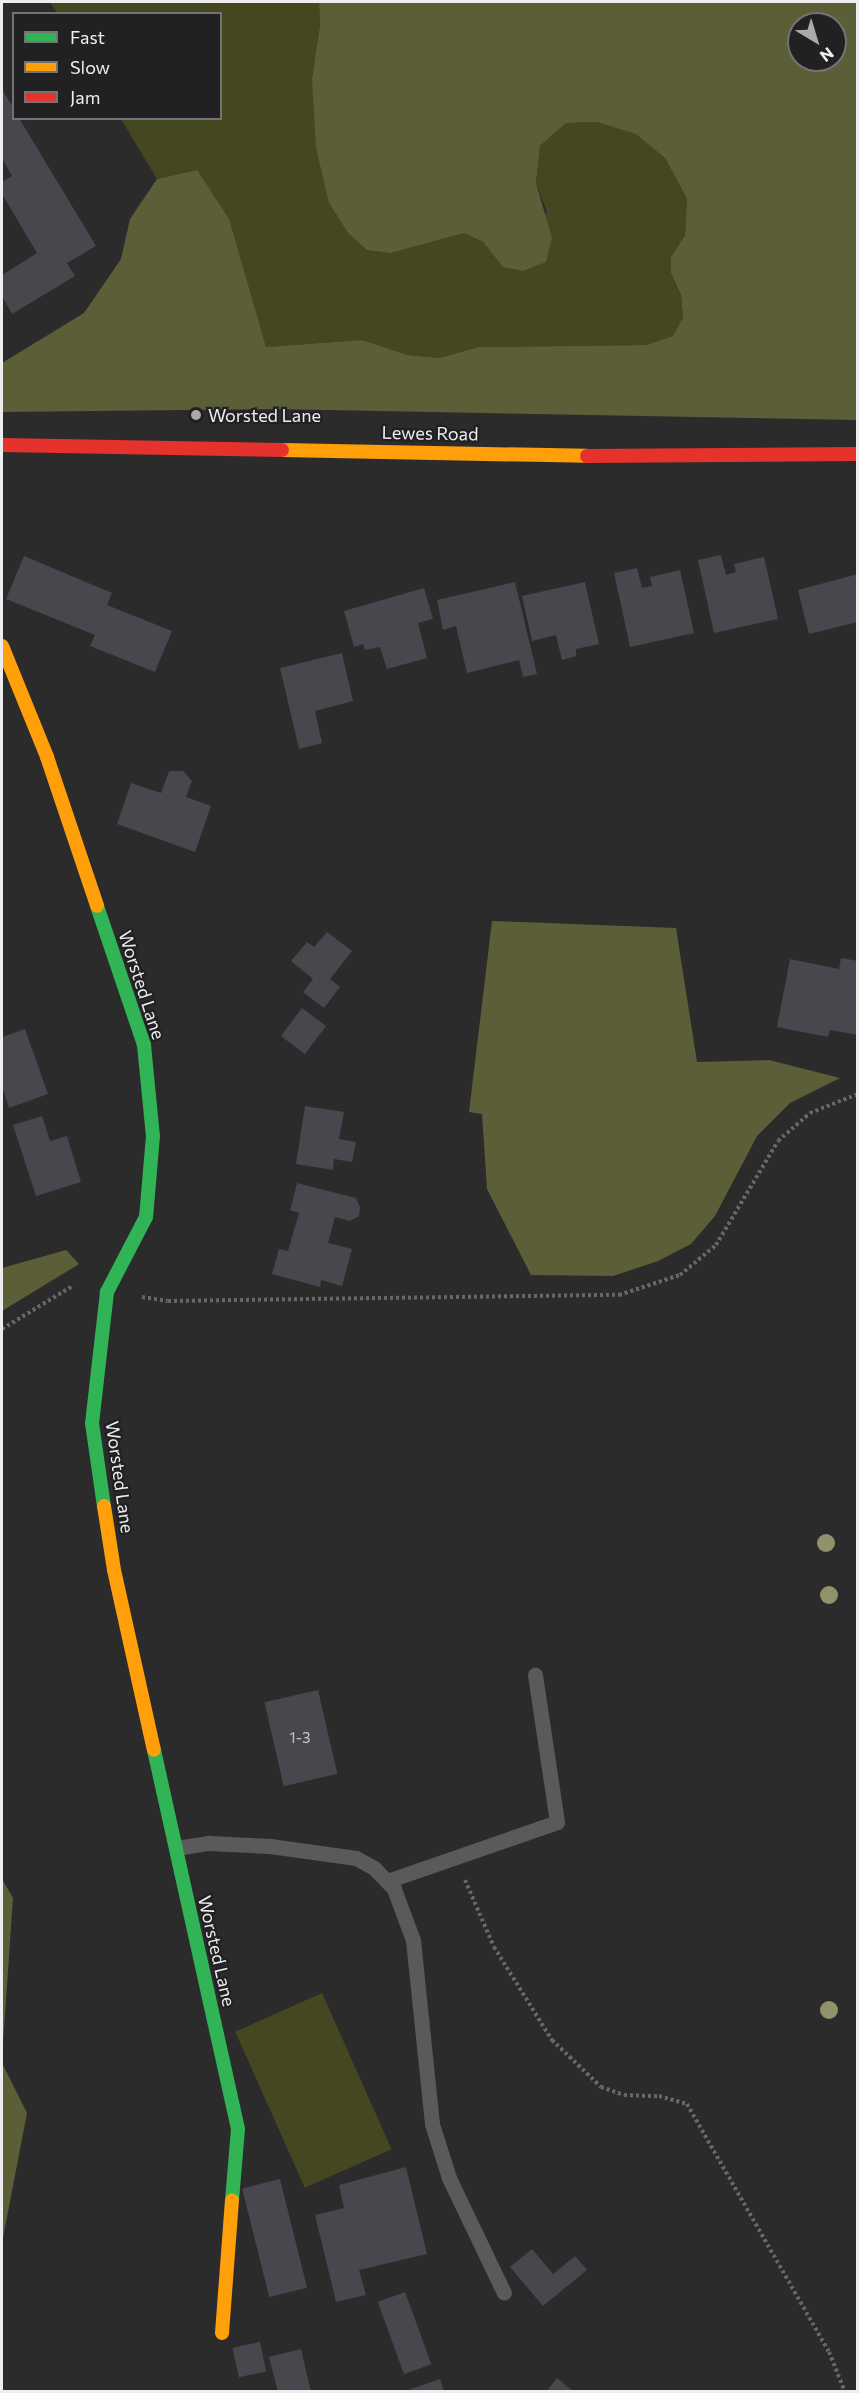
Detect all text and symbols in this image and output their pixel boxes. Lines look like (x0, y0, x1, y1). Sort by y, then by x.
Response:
legend (12, 12, 222, 120)
north arrow (787, 12, 847, 72)
text: Fast (70, 26, 105, 48)
text: N (817, 44, 838, 66)
text: Slow (70, 56, 110, 78)
text: Jam (70, 86, 100, 108)
place label: Worsted Lane (208, 404, 321, 426)
marker: Worsted Lane (189, 408, 203, 422)
street label: Lewes Road (381, 421, 479, 445)
street label: Worsted Lane (114, 928, 170, 1042)
street label: Worsted Lane (101, 1420, 139, 1534)
house number: 1-3 (289, 1729, 311, 1747)
street label: Worsted Lane (194, 1894, 240, 2008)

